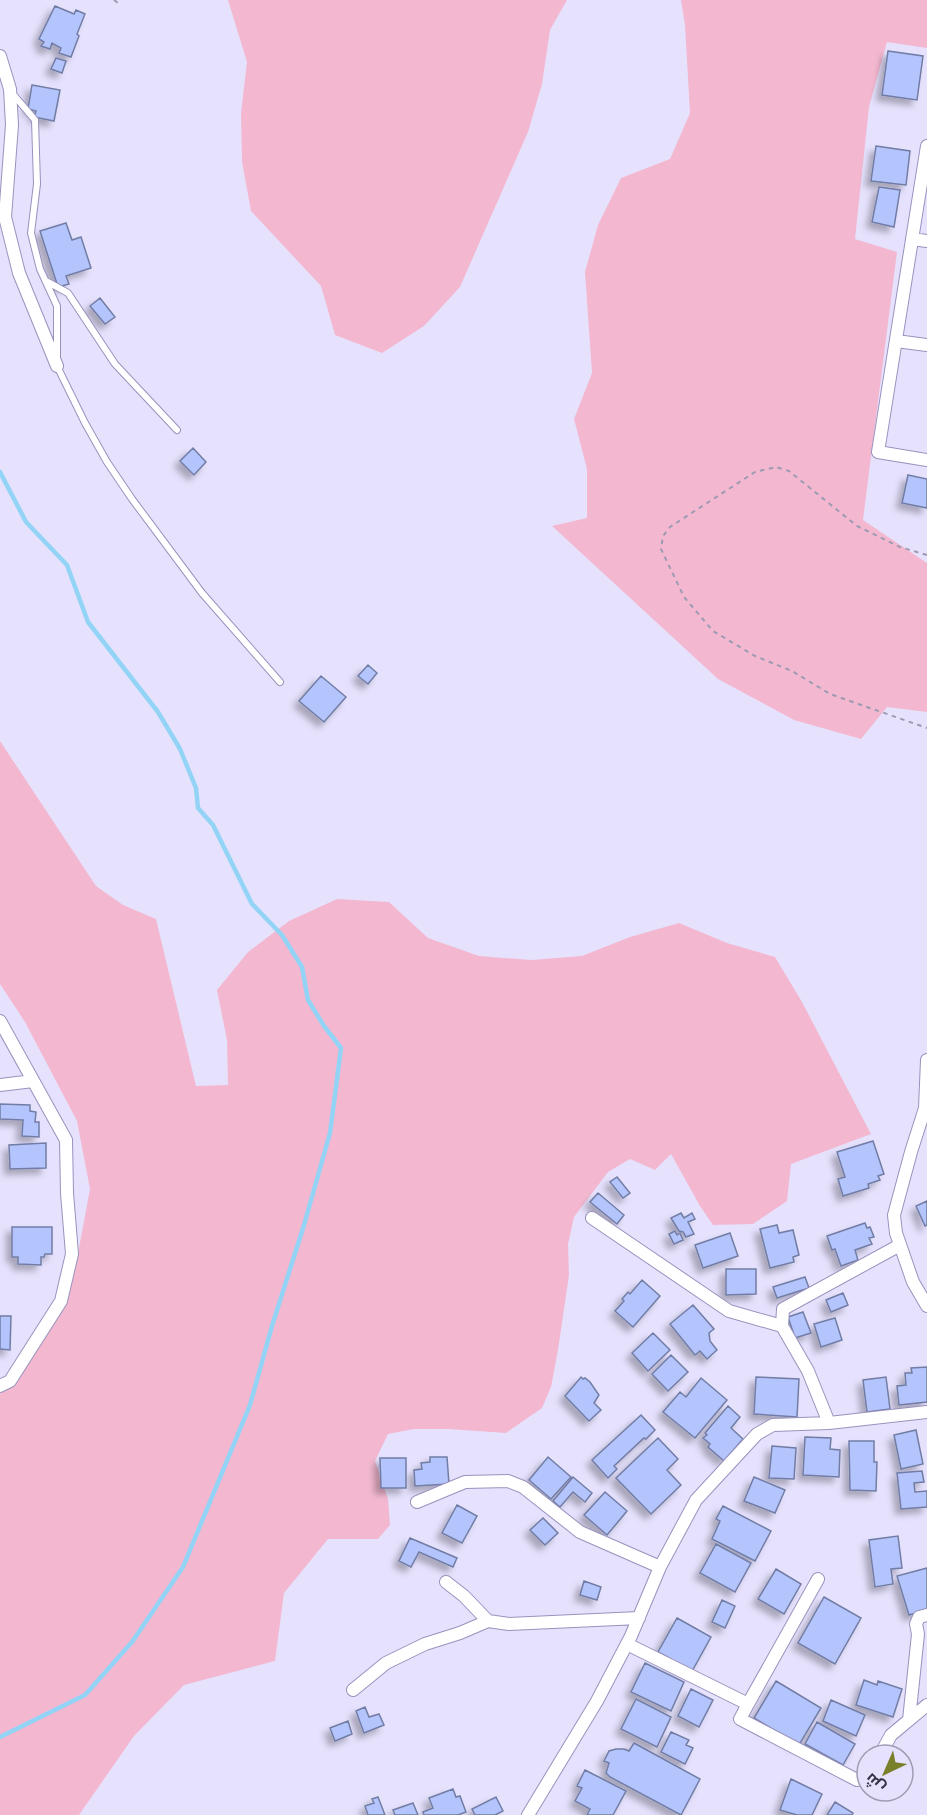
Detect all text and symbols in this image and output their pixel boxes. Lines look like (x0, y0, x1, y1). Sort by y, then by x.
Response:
north arrow (855, 1743, 915, 1803)
text: ش (861, 1769, 889, 1797)

